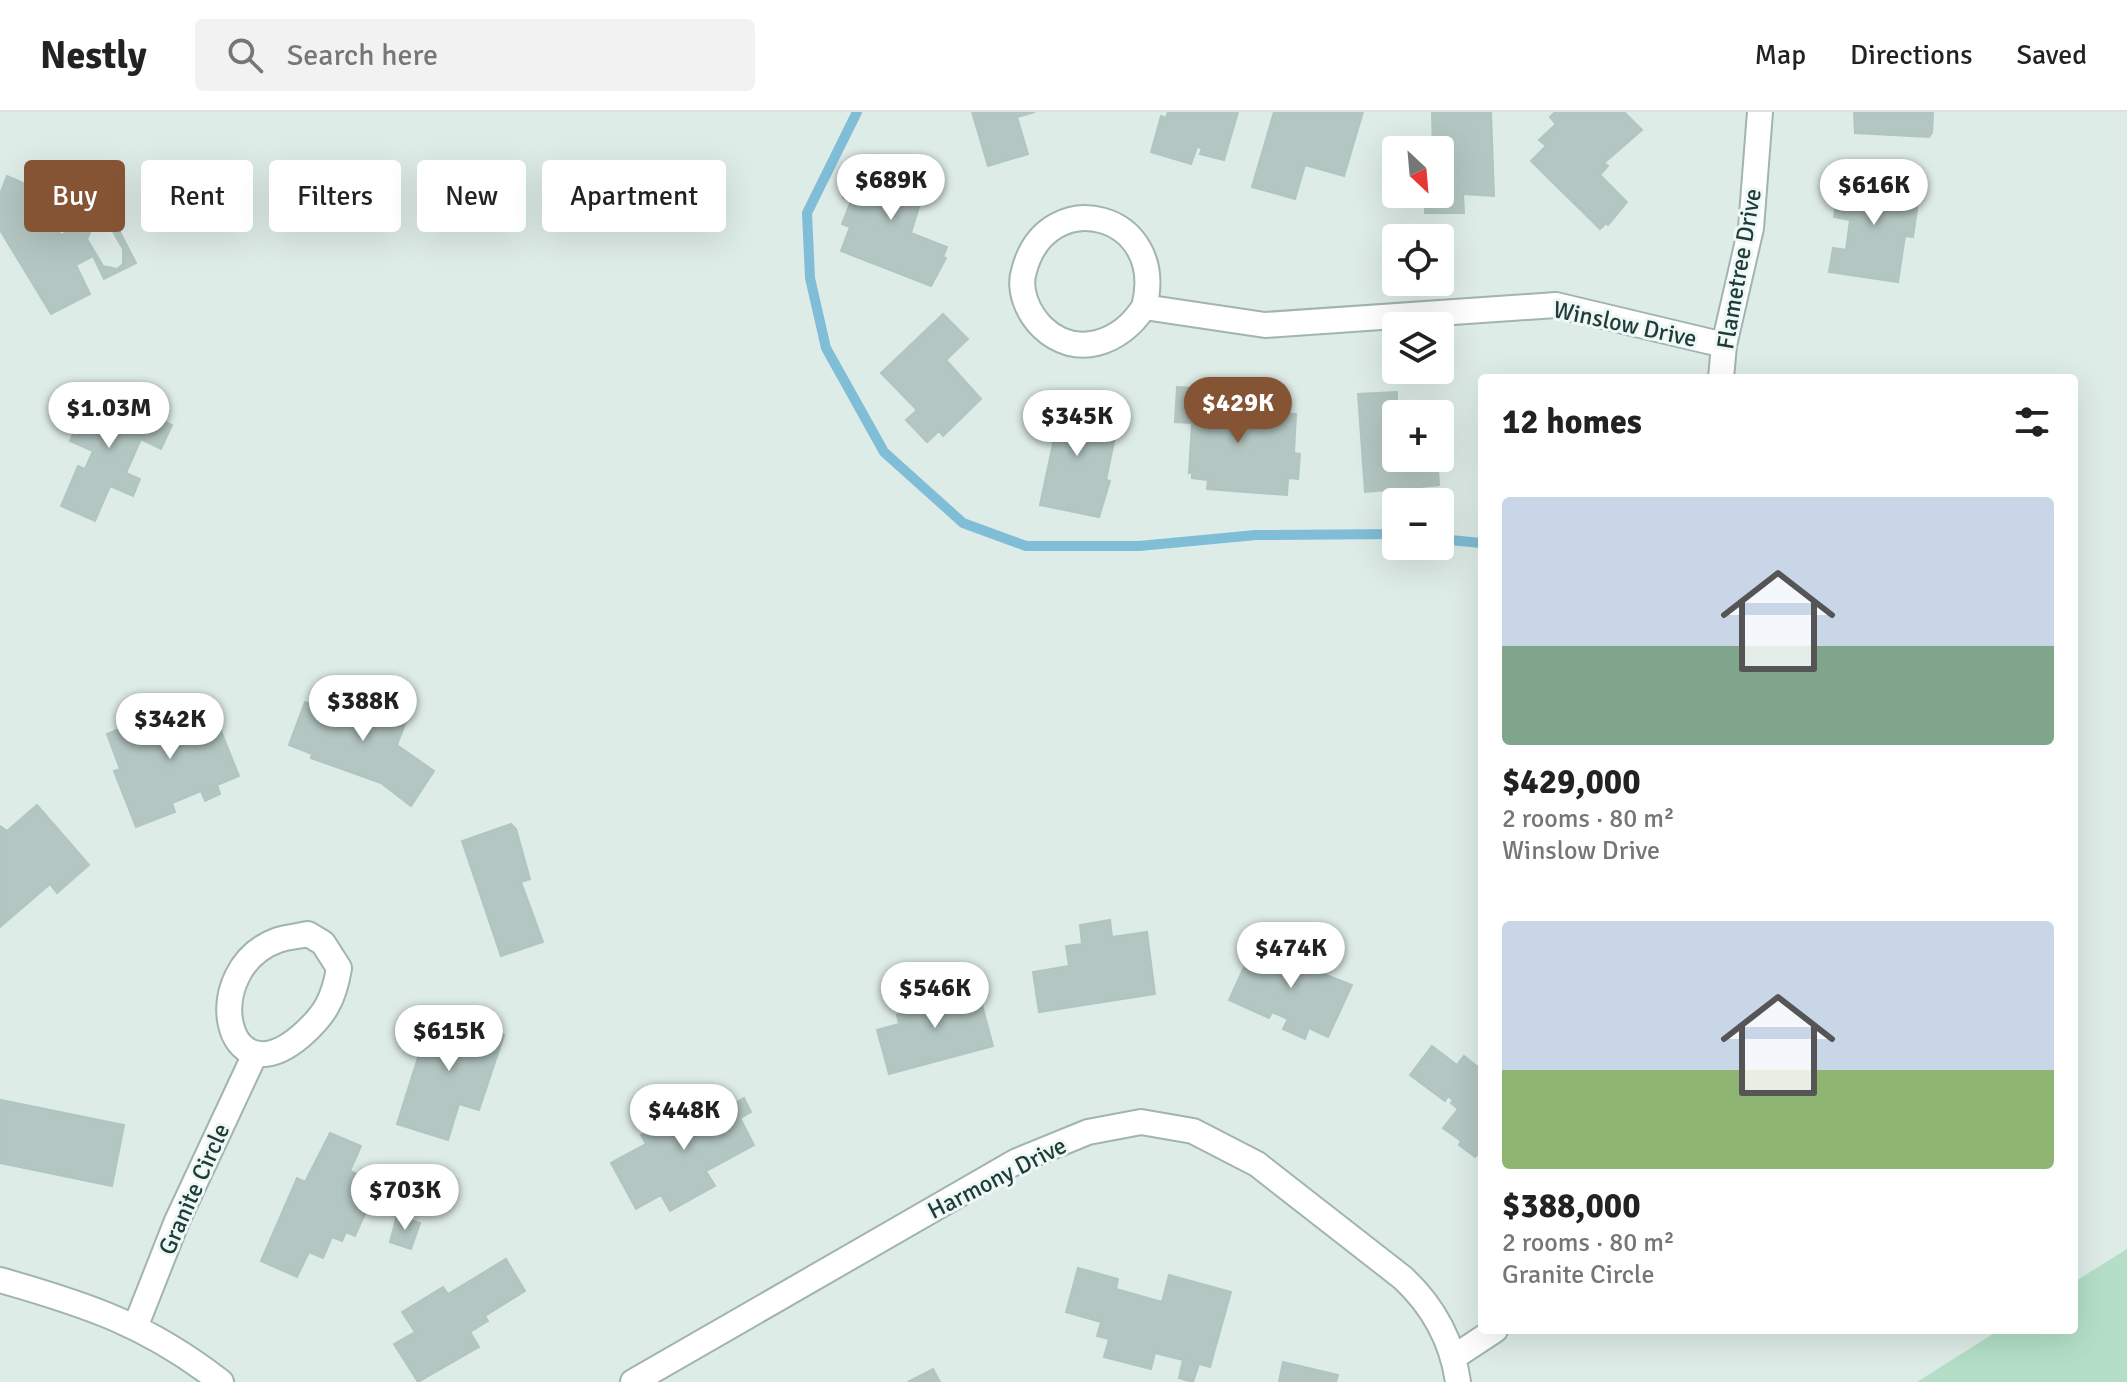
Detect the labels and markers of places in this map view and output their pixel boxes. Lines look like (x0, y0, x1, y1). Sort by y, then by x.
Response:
pin: $689K (835, 154, 947, 222)
pin: $616K (1818, 159, 1930, 227)
pin: $429K (1182, 377, 1294, 445)
pin: $1.03M (44, 382, 174, 450)
pin: $345K (1021, 390, 1133, 458)
pin: $388K (307, 675, 419, 743)
pin: $342K (114, 693, 226, 761)
pin: $474K (1235, 922, 1347, 990)
pin: $546K (879, 962, 991, 1030)
pin: $615K (393, 1005, 505, 1073)
pin: $448K (628, 1084, 740, 1152)
pin: $703K (349, 1164, 461, 1232)

